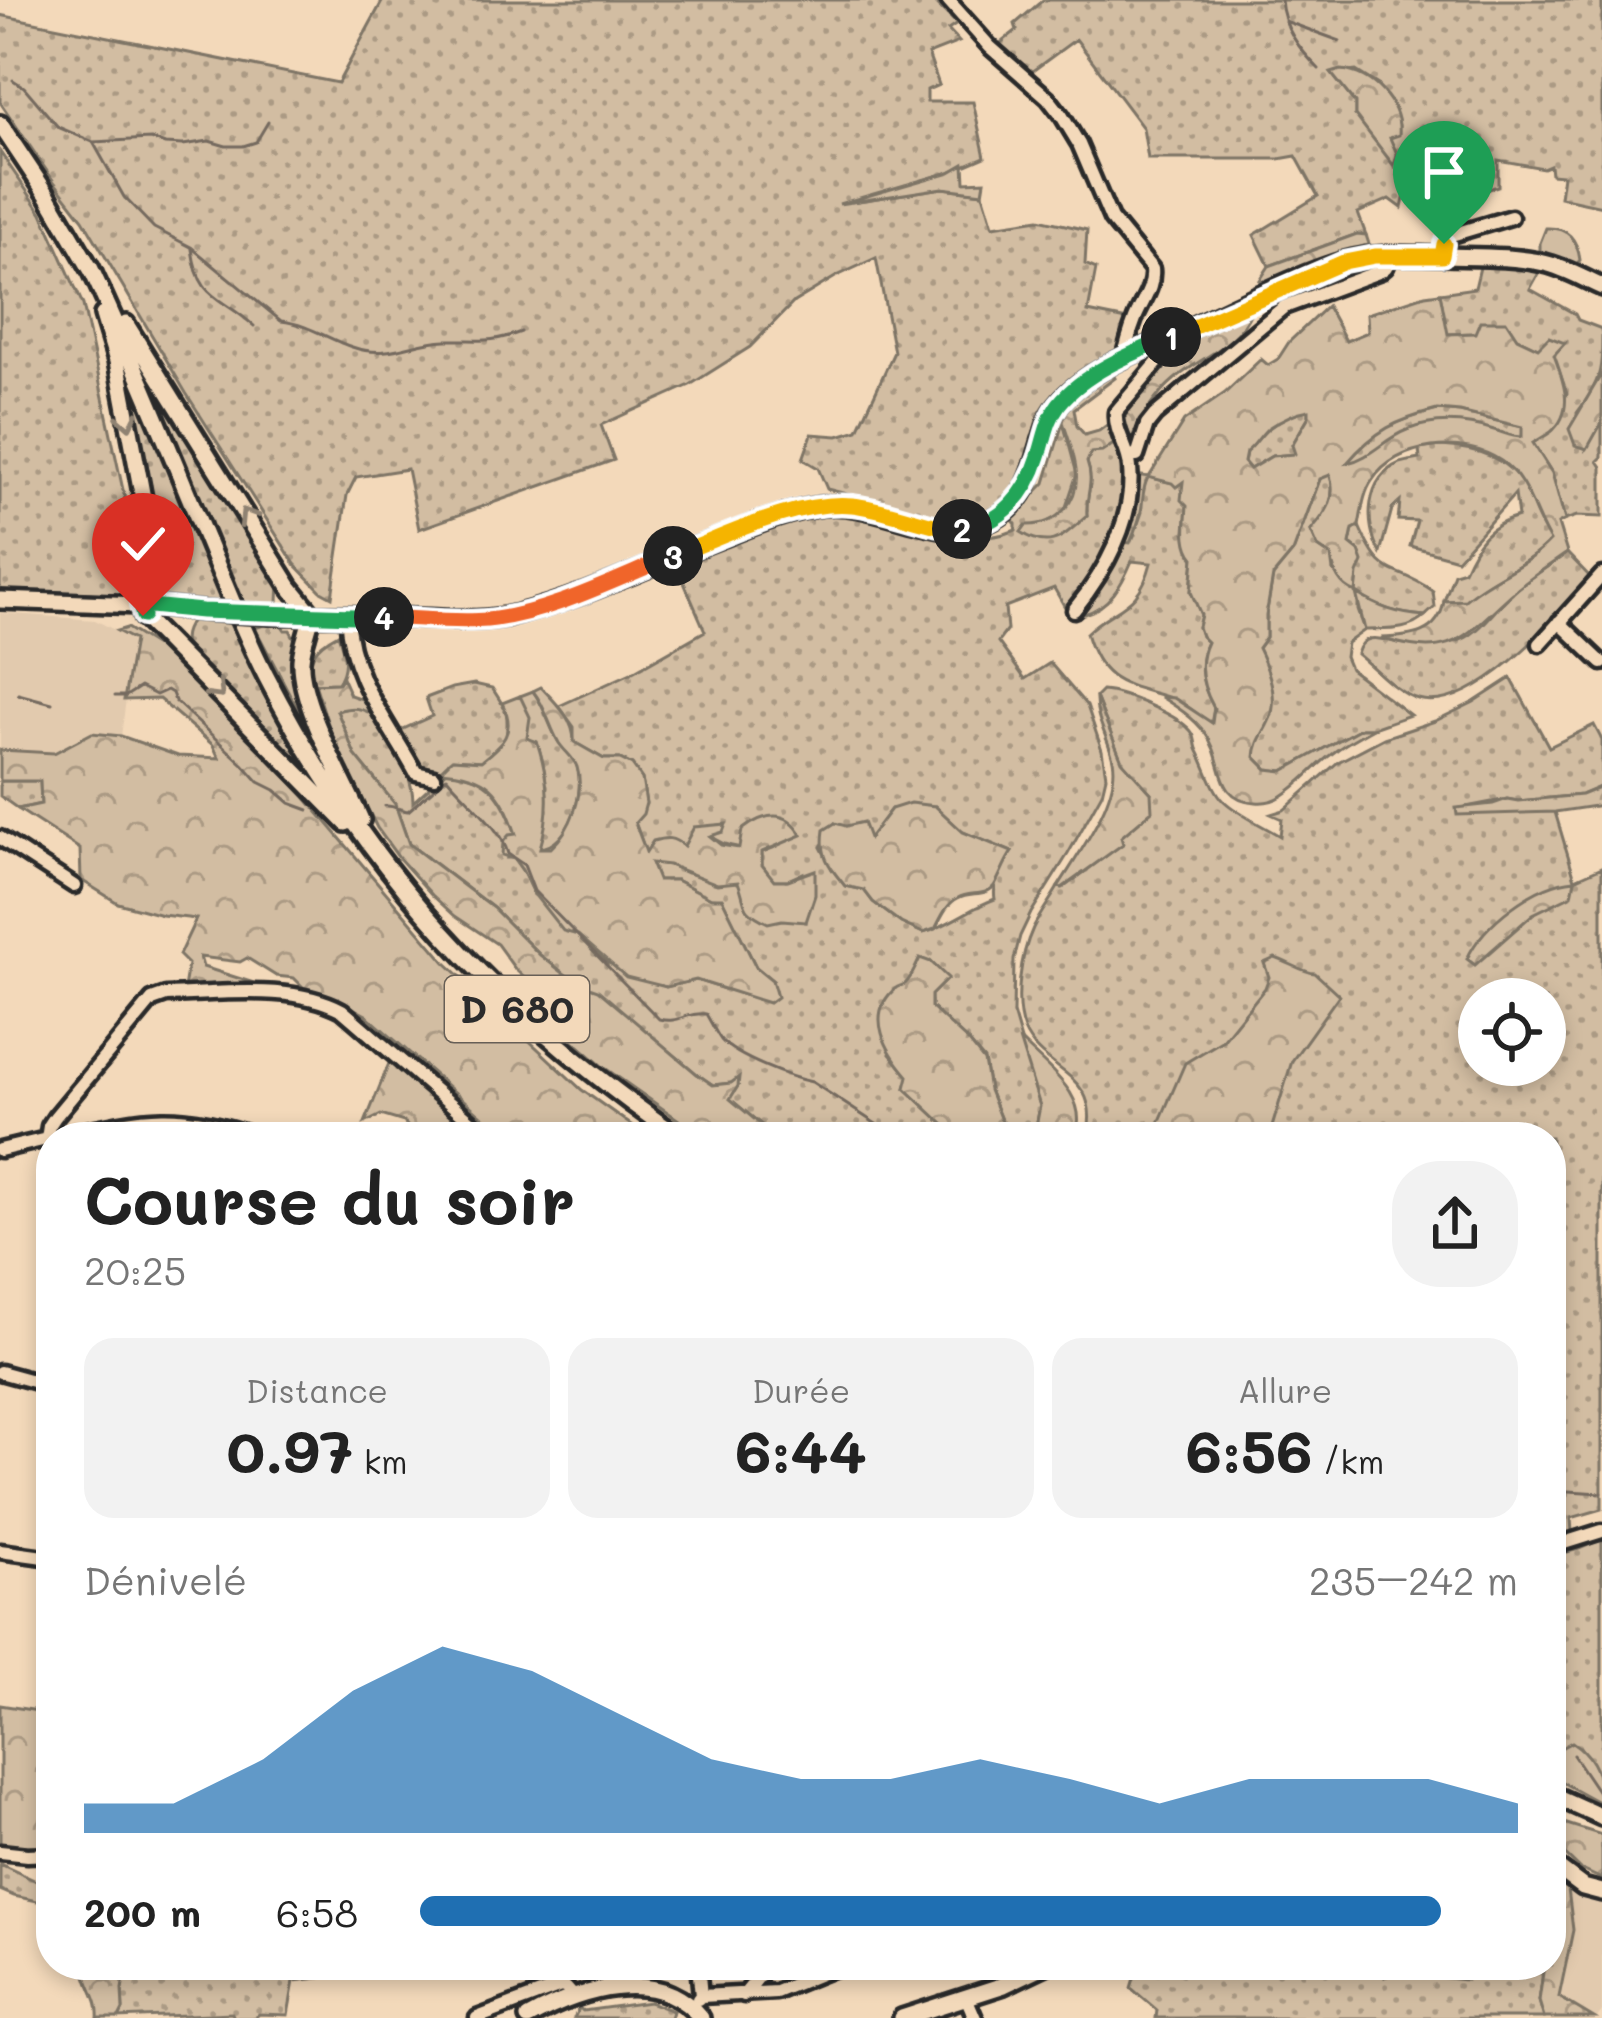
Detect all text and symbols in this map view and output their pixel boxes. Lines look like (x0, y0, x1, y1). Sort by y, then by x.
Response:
pin (1393, 121, 1495, 244)
icon: arrive (1411, 139, 1477, 205)
pin: 1 (1141, 307, 1201, 367)
text: 1 (1164, 315, 1178, 358)
one-way arrow (114, 411, 140, 431)
pin (92, 493, 194, 616)
pin: 2 (932, 499, 992, 559)
one-way arrow (239, 507, 261, 529)
text: 2 (953, 507, 971, 550)
icon: check (110, 511, 176, 577)
pin: 3 (643, 526, 703, 586)
text: 3 (663, 534, 683, 577)
pin: 4 (354, 587, 414, 647)
text: 4 (374, 595, 394, 638)
one-way arrow (203, 677, 225, 699)
road number: D 680 (445, 976, 589, 1042)
map controls (1458, 978, 1566, 1086)
button: locate (1458, 978, 1566, 1086)
text: Course du soir (84, 1156, 575, 1242)
button: share (1392, 1161, 1518, 1287)
text: 20:25 (84, 1244, 186, 1295)
text: Distance (246, 1368, 388, 1411)
text: Durée (752, 1368, 850, 1411)
text: Allure (1238, 1368, 1332, 1411)
text: 0.97 (227, 1411, 353, 1489)
text: 6:44 (735, 1411, 867, 1489)
text: 6:56 (1186, 1411, 1312, 1489)
text: km (353, 1439, 407, 1482)
text: /km (1312, 1439, 1384, 1482)
text: Dénivelé (84, 1554, 247, 1605)
text: 235–242 m (1309, 1554, 1518, 1605)
text: 200 m (84, 1886, 201, 1937)
text: 6:58 (276, 1886, 358, 1937)

